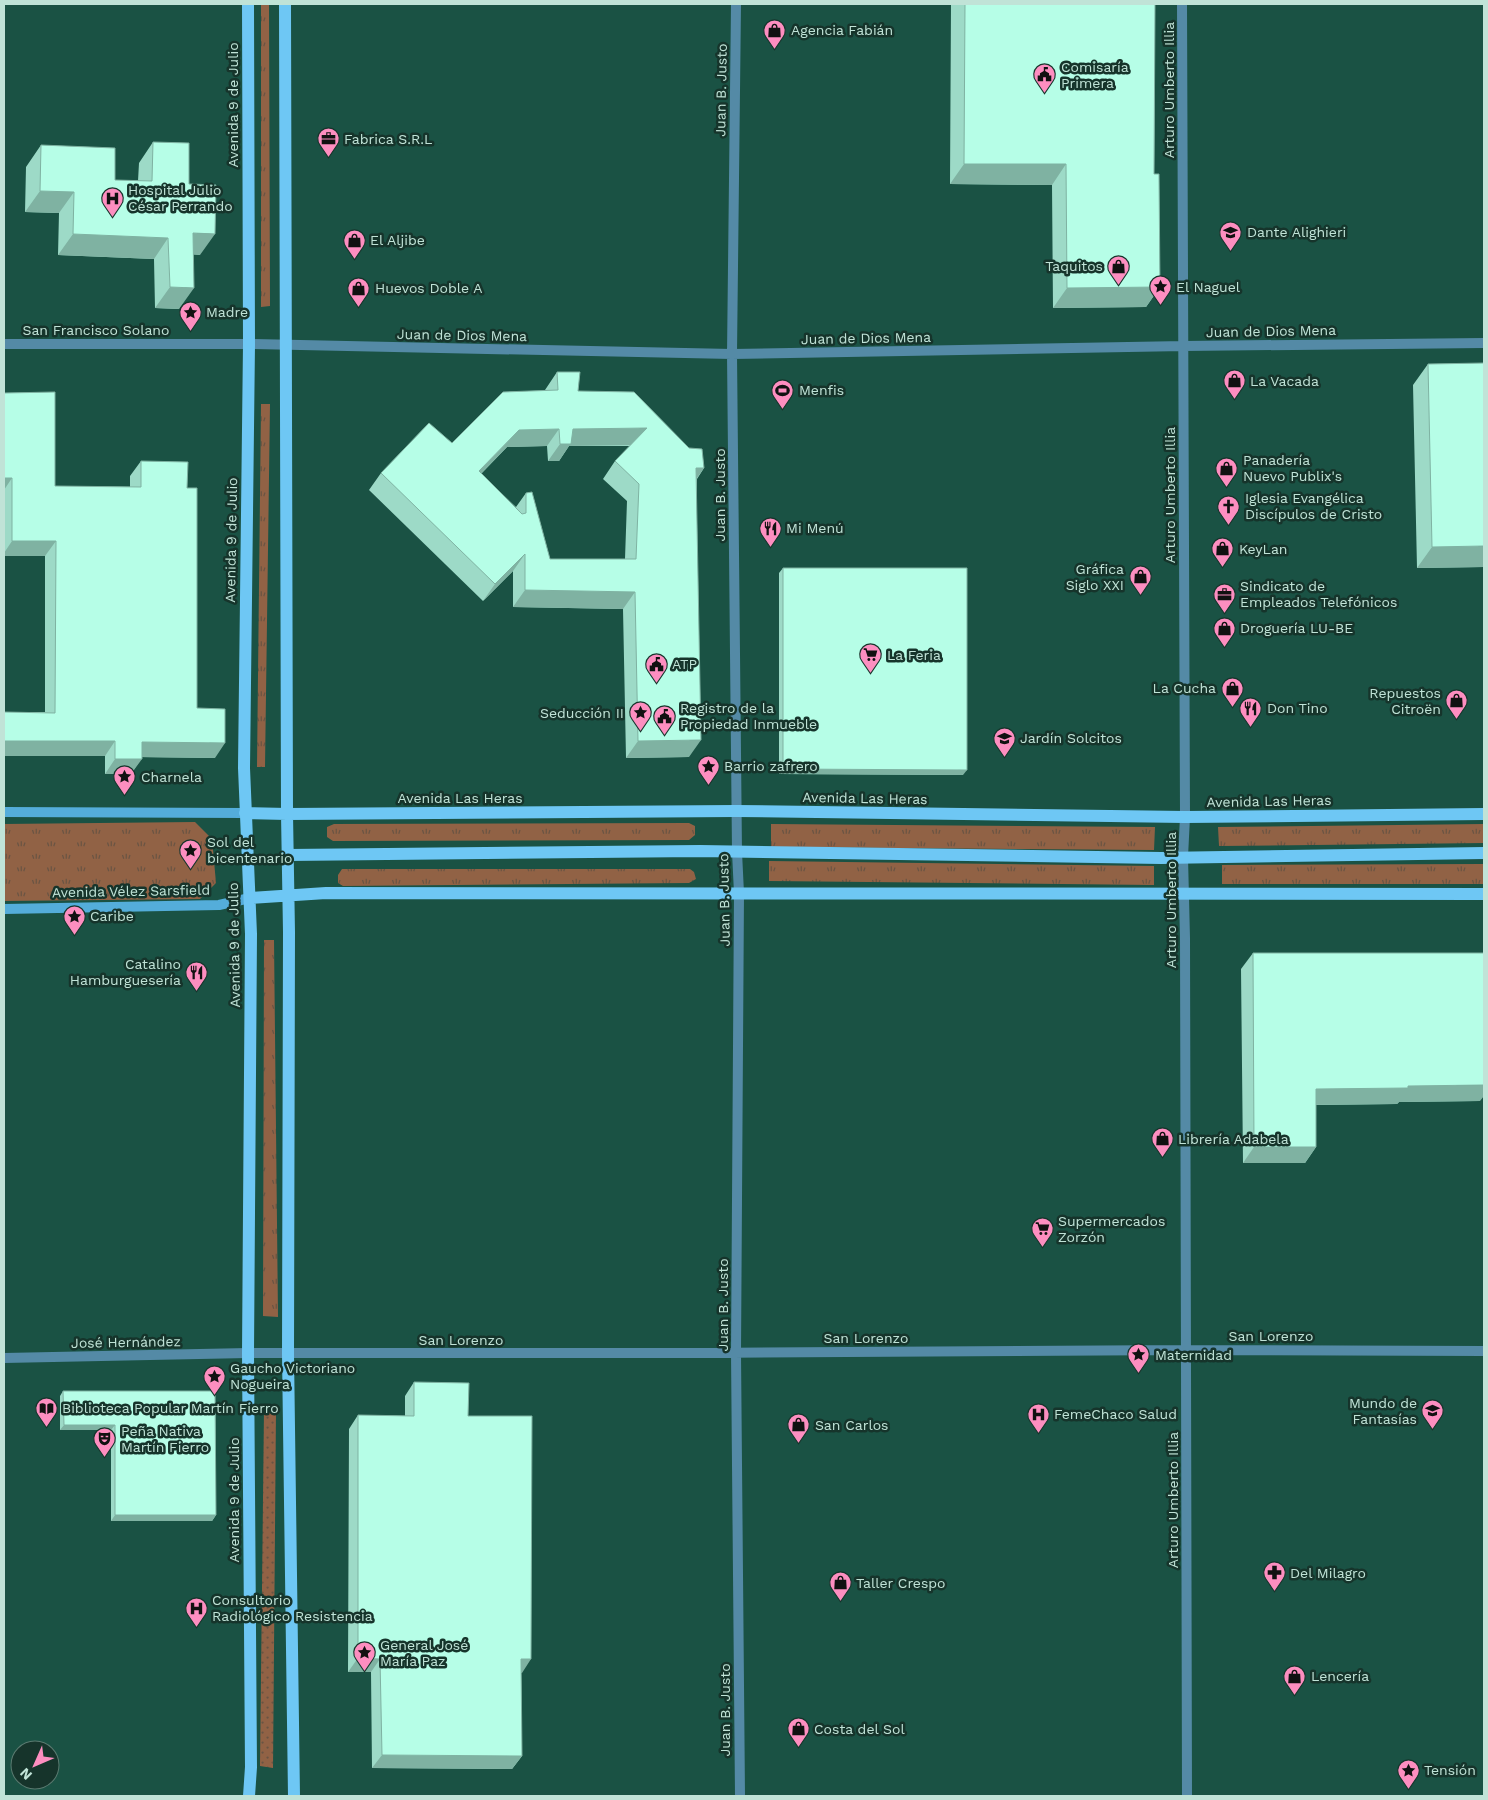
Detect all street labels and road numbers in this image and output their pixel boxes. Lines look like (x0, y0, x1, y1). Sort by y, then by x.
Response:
street label: Arturo Umberto Illia (1161, 22, 1177, 158)
street label: Avenida 9 de Julio (225, 42, 241, 168)
street label: Juan B. Justo (712, 43, 730, 137)
street label: San Francisco Solano (23, 322, 169, 338)
street label: Juan de Dios Mena (1206, 322, 1336, 340)
street label: Juan de Dios Mena (397, 326, 527, 344)
street label: Juan de Dios Mena (801, 329, 931, 347)
street label: Arturo Umberto Illia (1162, 427, 1178, 563)
street label: Juan B. Justo (712, 448, 728, 542)
street label: Avenida 9 de Julio (222, 477, 240, 603)
street label: Avenida Las Heras (802, 789, 928, 807)
street label: Avenida Las Heras (397, 790, 523, 806)
street label: Avenida Las Heras (1206, 792, 1332, 810)
street label: Arturo Umberto Illia (1163, 832, 1179, 968)
street label: Juan B. Justo (715, 853, 733, 947)
street label: Avenida Vélez Sarsfield (52, 882, 210, 900)
street label: Avenida 9 de Julio (225, 882, 243, 1008)
street label: Juan B. Justo (715, 1258, 731, 1352)
street label: San Lorenzo (1229, 1328, 1313, 1344)
street label: San Lorenzo (824, 1330, 908, 1346)
street label: San Lorenzo (419, 1332, 503, 1348)
street label: José Hernández (71, 1333, 181, 1351)
street label: Arturo Umberto Illia (1165, 1432, 1181, 1568)
street label: Avenida 9 de Julio (226, 1437, 242, 1563)
street label: Juan B. Justo (717, 1663, 733, 1757)

